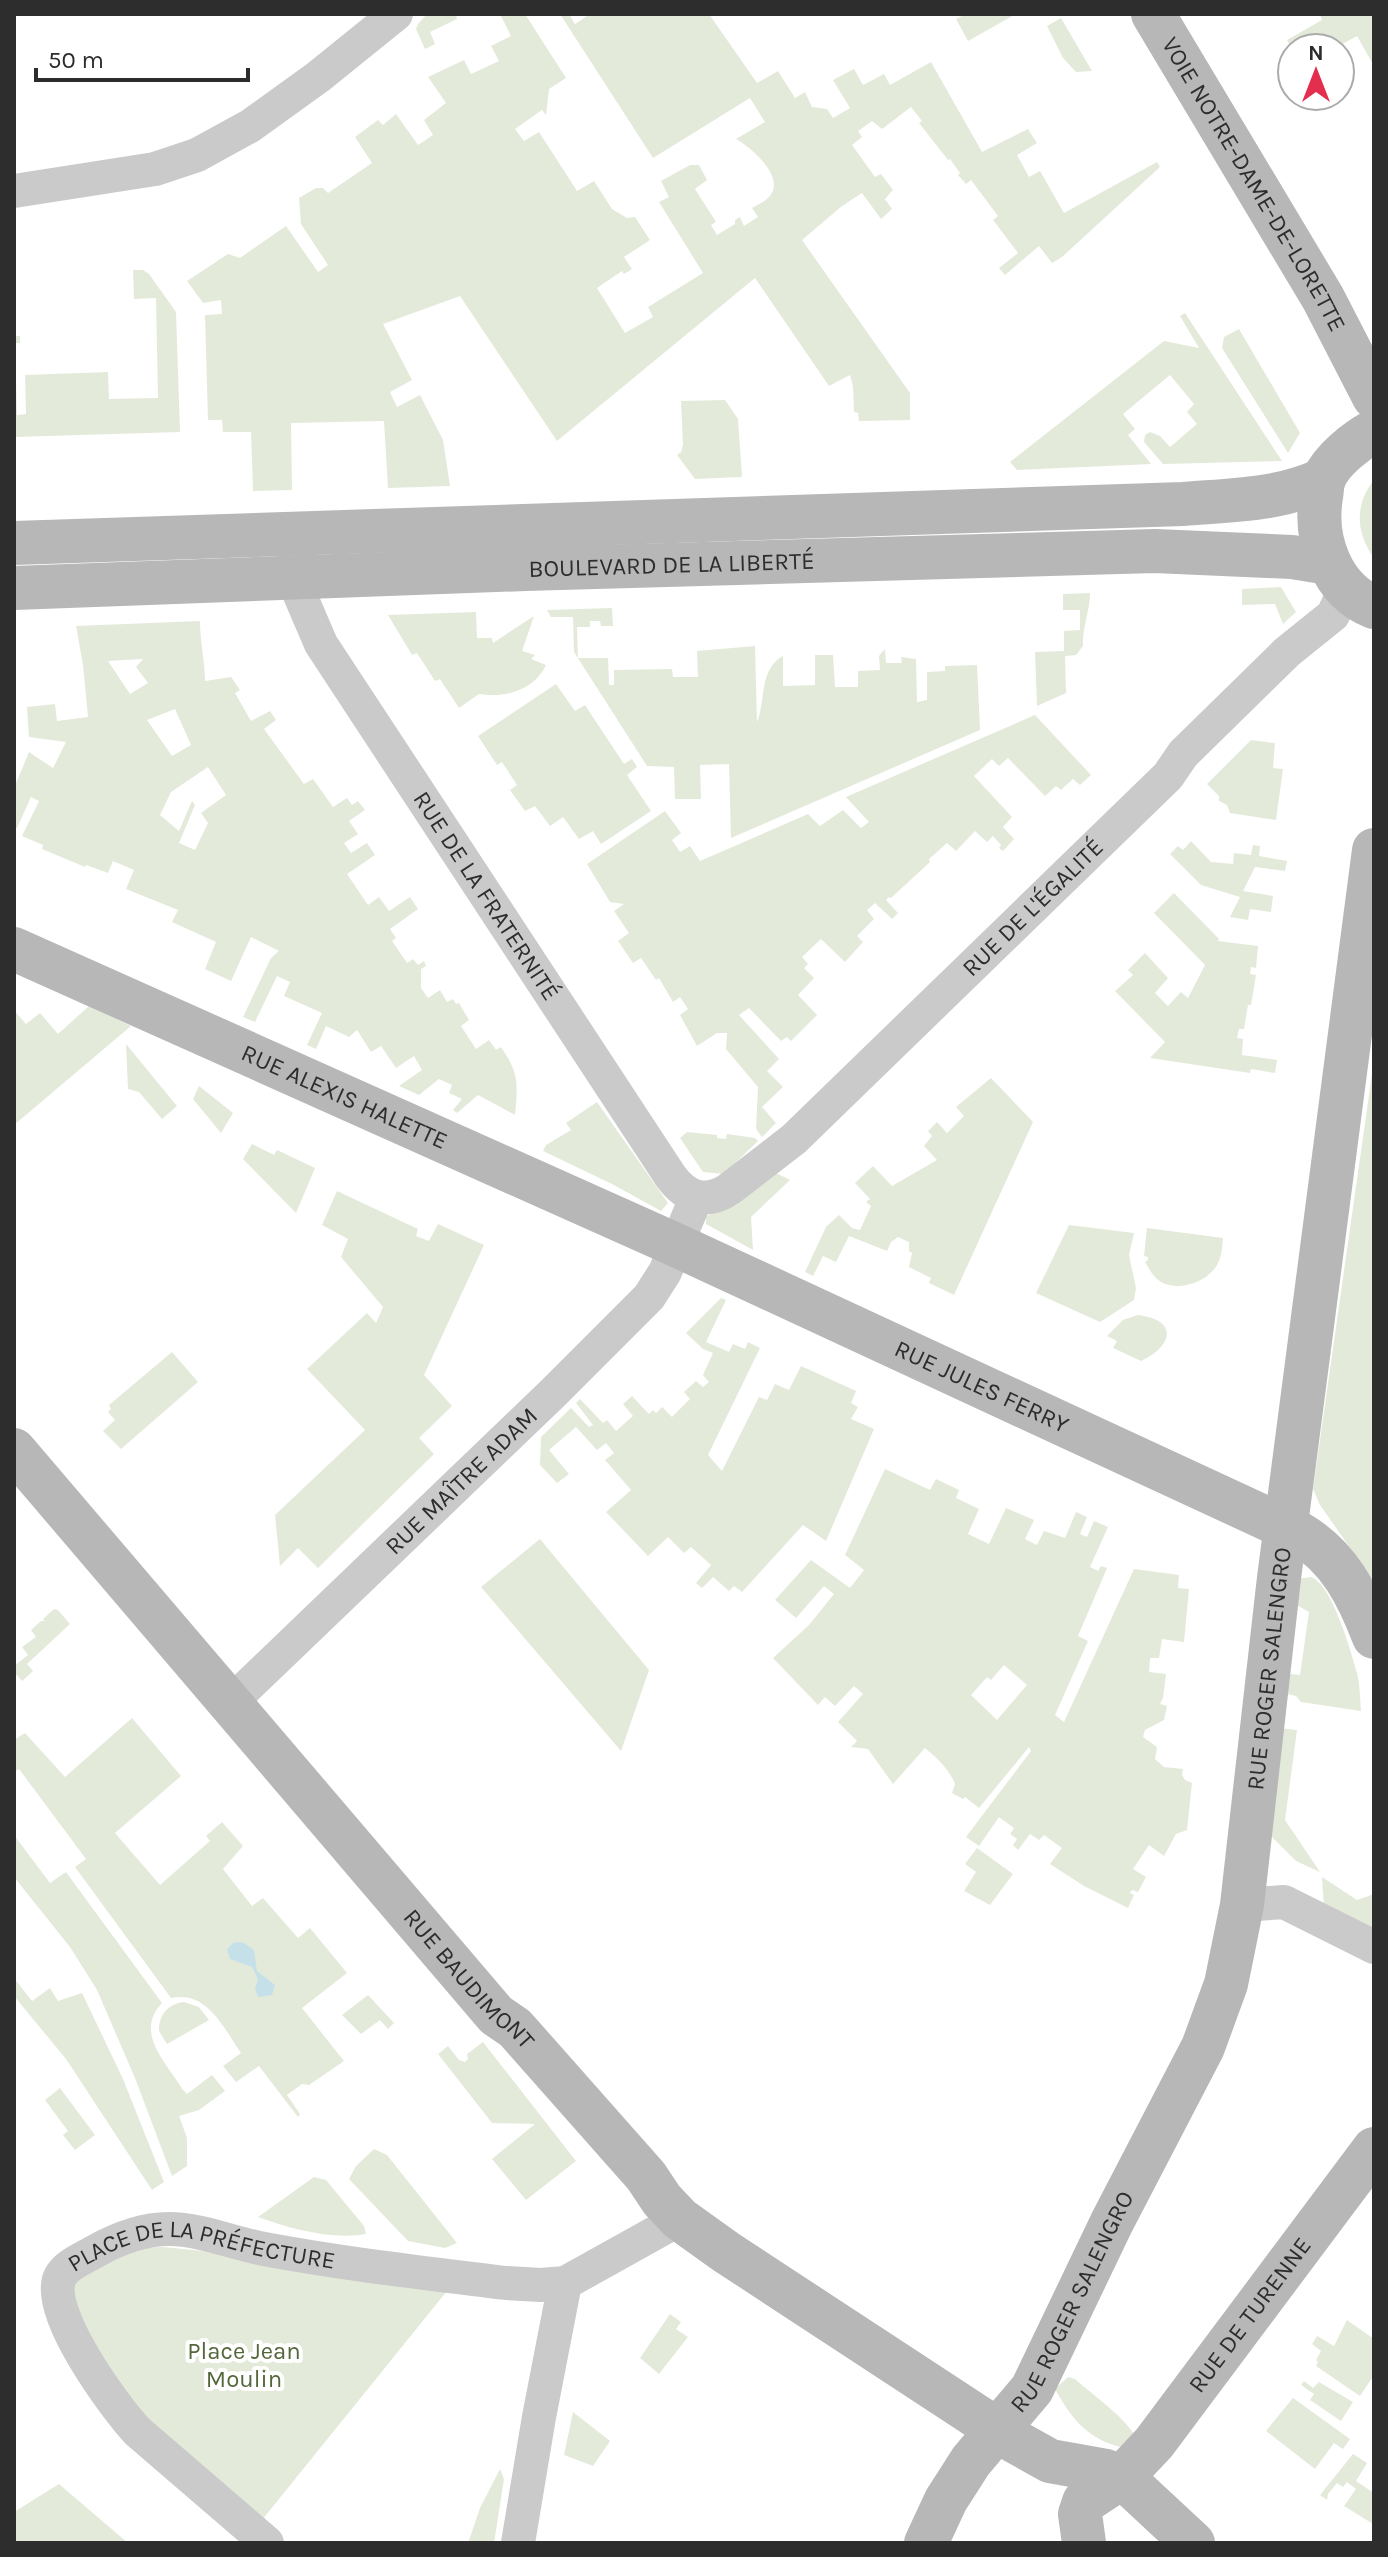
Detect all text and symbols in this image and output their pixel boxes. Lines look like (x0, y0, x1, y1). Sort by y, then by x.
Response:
street label: VOIE NOTRE-DAME-DE-LORETTE (1156, 31, 1350, 337)
scale bar (36, 32, 248, 82)
north arrow (1276, 32, 1356, 112)
text: 50 m (48, 46, 104, 74)
street label: BOULEVARD DE LA LIBERTÉ (528, 546, 815, 583)
street label: RUE DE LA FRATERNITÉ (408, 786, 566, 1006)
street label: RUE DE L'ÉGALITÉ (956, 832, 1109, 982)
street label: RUE ALEXIS HALETTE (237, 1039, 452, 1155)
street label: RUE JULES FERRY (890, 1334, 1073, 1439)
street label: RUE MAÎTRE ADAM (379, 1402, 543, 1560)
street label: RUE ROGER SALENGRO (1241, 1546, 1297, 1792)
street label: RUE BAUDIMONT (398, 1903, 541, 2054)
street label: RUE ROGER SALENGRO (1004, 2186, 1140, 2418)
street label: PLACE DE LA PRÉFECTURE (63, 2215, 337, 2278)
street label: RUE DE TURENNE (1183, 2232, 1317, 2398)
park label: Place Jean Moulin (187, 2337, 301, 2393)

